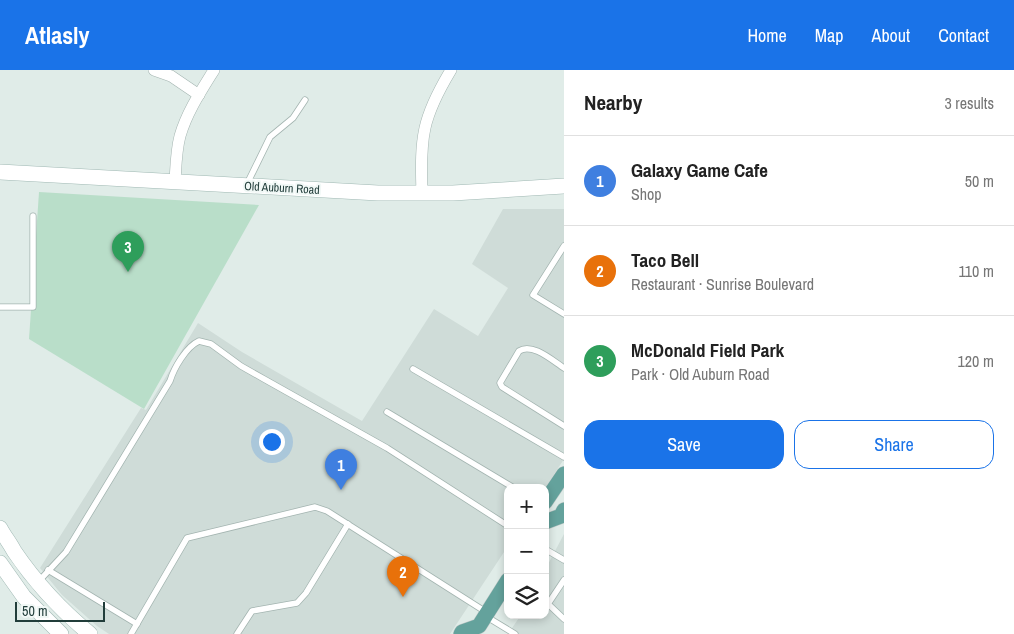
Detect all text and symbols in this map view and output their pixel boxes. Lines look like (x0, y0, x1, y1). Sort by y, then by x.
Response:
text: Atlasly (25, 19, 90, 51)
text: Home (747, 23, 787, 48)
text: Map (815, 23, 844, 48)
text: About (872, 23, 910, 48)
text: Contact (938, 23, 989, 48)
text: Nearby (584, 88, 642, 117)
text: 3 results (944, 92, 994, 114)
text: Galaxy Game Cafe (631, 157, 768, 183)
text: 1 (596, 170, 604, 192)
text: 50 m (965, 170, 994, 192)
street label: Old Auburn Road (244, 178, 320, 198)
text: Shop (631, 183, 662, 205)
pin: 3 (112, 231, 144, 272)
text: Taco Bell (631, 247, 699, 273)
text: 2 (596, 260, 604, 282)
text: 110 m (958, 260, 994, 282)
text: Restaurant · Sunrise Boulevard (631, 273, 814, 295)
text: McDonald Field Park (631, 337, 784, 363)
text: 3 (596, 350, 604, 372)
text: 120 m (958, 350, 994, 372)
text: Park · Old Auburn Road (631, 363, 770, 385)
button: Save (584, 420, 784, 469)
button: Share (794, 420, 994, 469)
your location (259, 429, 285, 455)
pin: 1 (325, 449, 357, 490)
map controls (504, 484, 549, 619)
button: + (504, 484, 549, 529)
button: − (504, 529, 549, 574)
pin: 2 (387, 556, 419, 597)
button: layers (504, 574, 549, 619)
scale bar (15, 599, 105, 622)
text: 50 m (22, 602, 48, 620)

